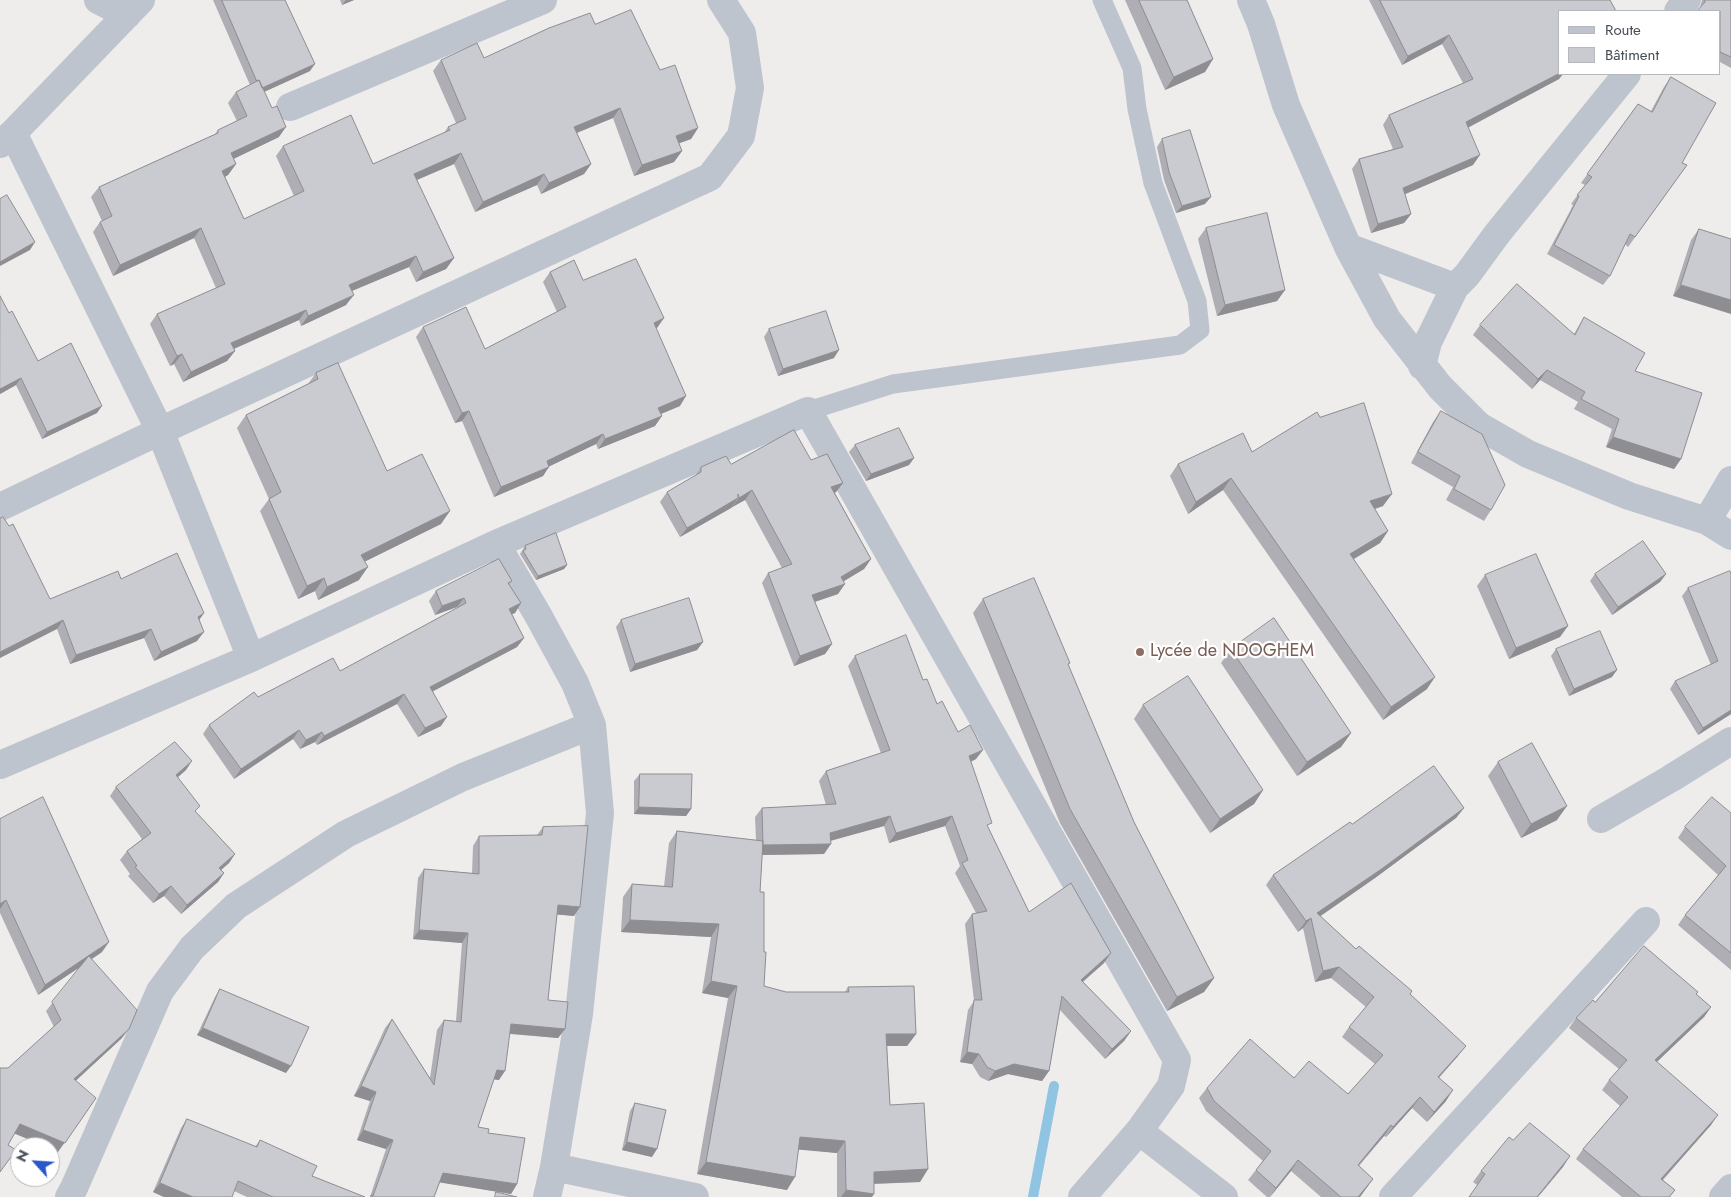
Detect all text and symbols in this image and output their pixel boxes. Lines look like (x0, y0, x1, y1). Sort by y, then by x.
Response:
legend (1558, 10, 1721, 75)
text: Route (1605, 19, 1641, 41)
text: Bâtiment (1605, 44, 1659, 66)
place label: Lycée de NDOGHEM (1150, 641, 1314, 663)
marker: Lycée de NDOGHEM (1134, 646, 1146, 658)
north arrow (10, 1137, 60, 1187)
text: N (11, 1146, 34, 1165)

